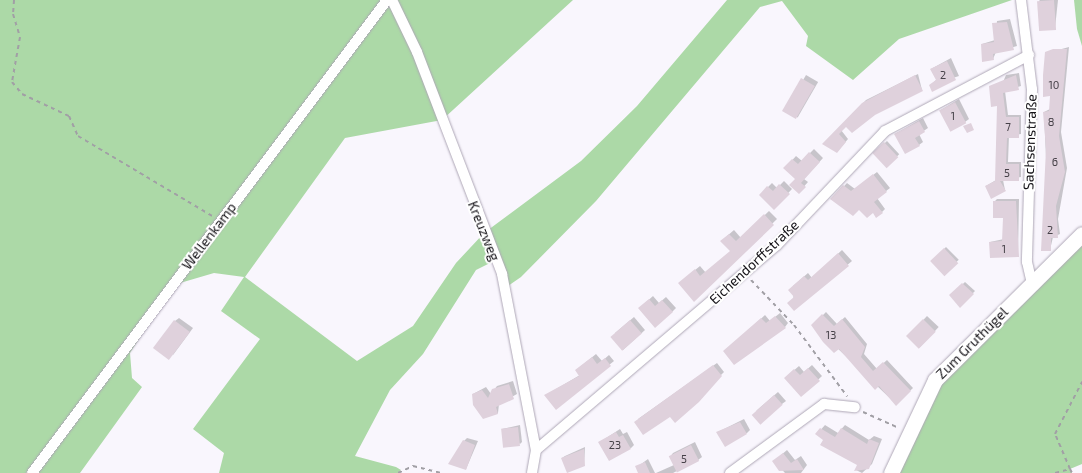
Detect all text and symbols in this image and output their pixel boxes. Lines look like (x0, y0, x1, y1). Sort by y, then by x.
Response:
house number: 2 (940, 68, 946, 82)
house number: 10 (1048, 78, 1060, 92)
street label: Sachsenstraße (1020, 94, 1040, 190)
house number: 1 (951, 109, 955, 123)
house number: 8 (1048, 115, 1054, 129)
house number: 7 (1005, 120, 1011, 134)
house number: 6 (1052, 155, 1058, 169)
house number: 5 (1004, 166, 1010, 180)
street label: Wellenkamp (178, 199, 240, 273)
street label: Kreuzweg (464, 199, 504, 263)
street label: Eichendorffstraße (706, 216, 802, 308)
house number: 2 (1047, 223, 1053, 237)
house number: 1 (1002, 242, 1006, 256)
street label: Zum Gruthügel (933, 304, 1011, 382)
house number: 13 (826, 328, 836, 342)
house number: 23 (609, 438, 621, 452)
house number: 5 (681, 452, 687, 466)

